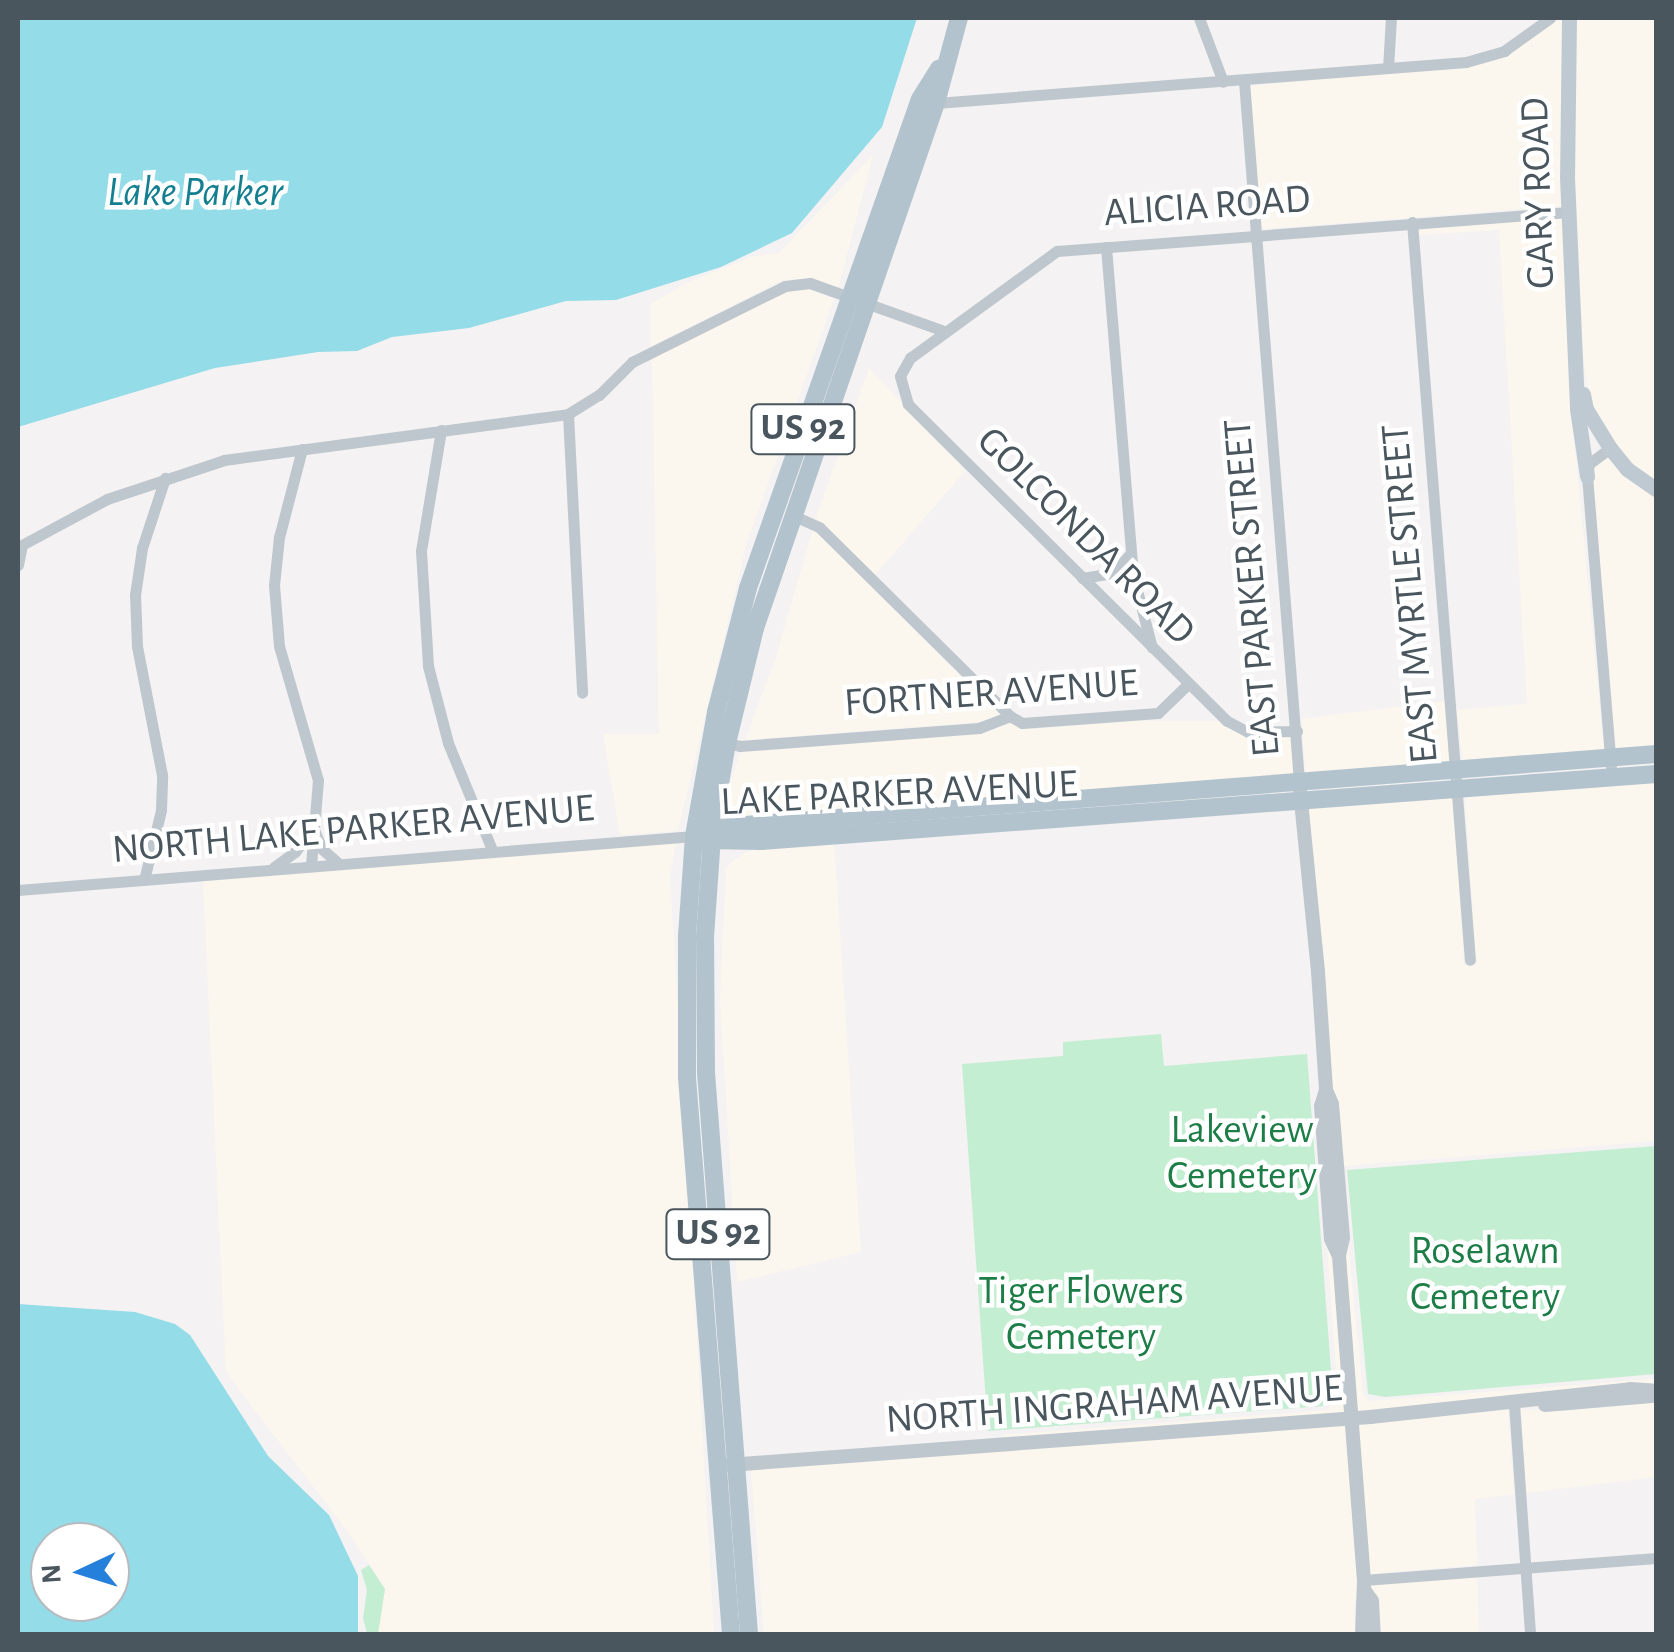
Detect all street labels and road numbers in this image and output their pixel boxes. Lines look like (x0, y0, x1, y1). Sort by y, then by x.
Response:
street label: GARY ROAD (1511, 96, 1565, 290)
street label: ALICIA ROAD (1102, 175, 1312, 237)
road number: US 92 (748, 396, 858, 462)
street label: GOLCONDA ROAD (967, 417, 1205, 655)
street label: EAST PARKER STREET (1213, 417, 1291, 759)
street label: EAST MYRTLE STREET (1371, 422, 1449, 766)
street label: FORTNER AVENUE (843, 659, 1139, 727)
street label: LAKE PARKER AVENUE (719, 760, 1079, 826)
street label: NORTH LAKE PARKER AVENUE (110, 784, 596, 874)
road number: US 92 (663, 1201, 773, 1267)
street label: NORTH INGRAHAM AVENUE (884, 1364, 1344, 1444)

